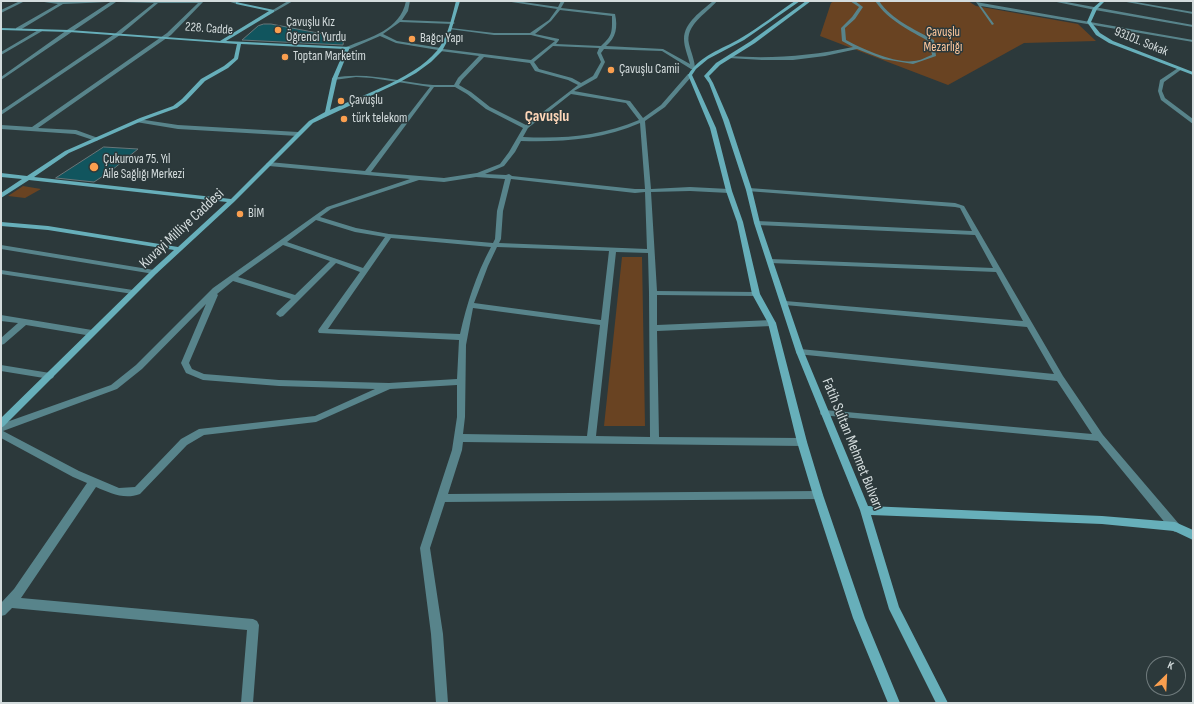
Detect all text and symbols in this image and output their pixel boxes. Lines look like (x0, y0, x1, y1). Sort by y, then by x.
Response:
place label: Çavuşlu Kız Öğrenci Yurdu (286, 15, 346, 46)
street label: 228. Cadde (184, 20, 234, 38)
street label: 93101. Sokak (1112, 24, 1170, 60)
marker: Çavuşlu Kız Öğrenci Yurdu (273, 25, 283, 35)
park label: Çavuşlu Mezarlığı (924, 25, 962, 56)
place label: Bağcı Yapı (420, 31, 463, 47)
marker: Bağcı Yapı (407, 34, 417, 44)
place label: Toptan Marketim (293, 49, 366, 65)
marker: Toptan Marketim (280, 52, 290, 62)
place label: Çavuşlu Camii (619, 62, 679, 78)
marker: Çavuşlu Camii (606, 65, 616, 75)
place label: Çavuşlu (349, 93, 383, 109)
marker: Çavuşlu (336, 96, 346, 106)
district label: Çavuşlu (525, 107, 569, 127)
place label: türk telekom (352, 111, 407, 127)
marker: türk telekom (339, 114, 349, 124)
place label: Çukurova 75. Yıl Aile Sağlığı Merkezi (103, 152, 185, 183)
marker: Çukurova 75. Yıl Aile Sağlığı Merkezi (88, 161, 100, 173)
street label: Kuvayi Milliye Caddesi (136, 185, 228, 273)
place label: BİM (248, 206, 264, 222)
marker: BİM (235, 209, 245, 219)
street label: Fatih Sultan Mehmet Bulvarı (817, 376, 887, 512)
north arrow (1146, 656, 1186, 696)
text: K (1166, 658, 1176, 673)

